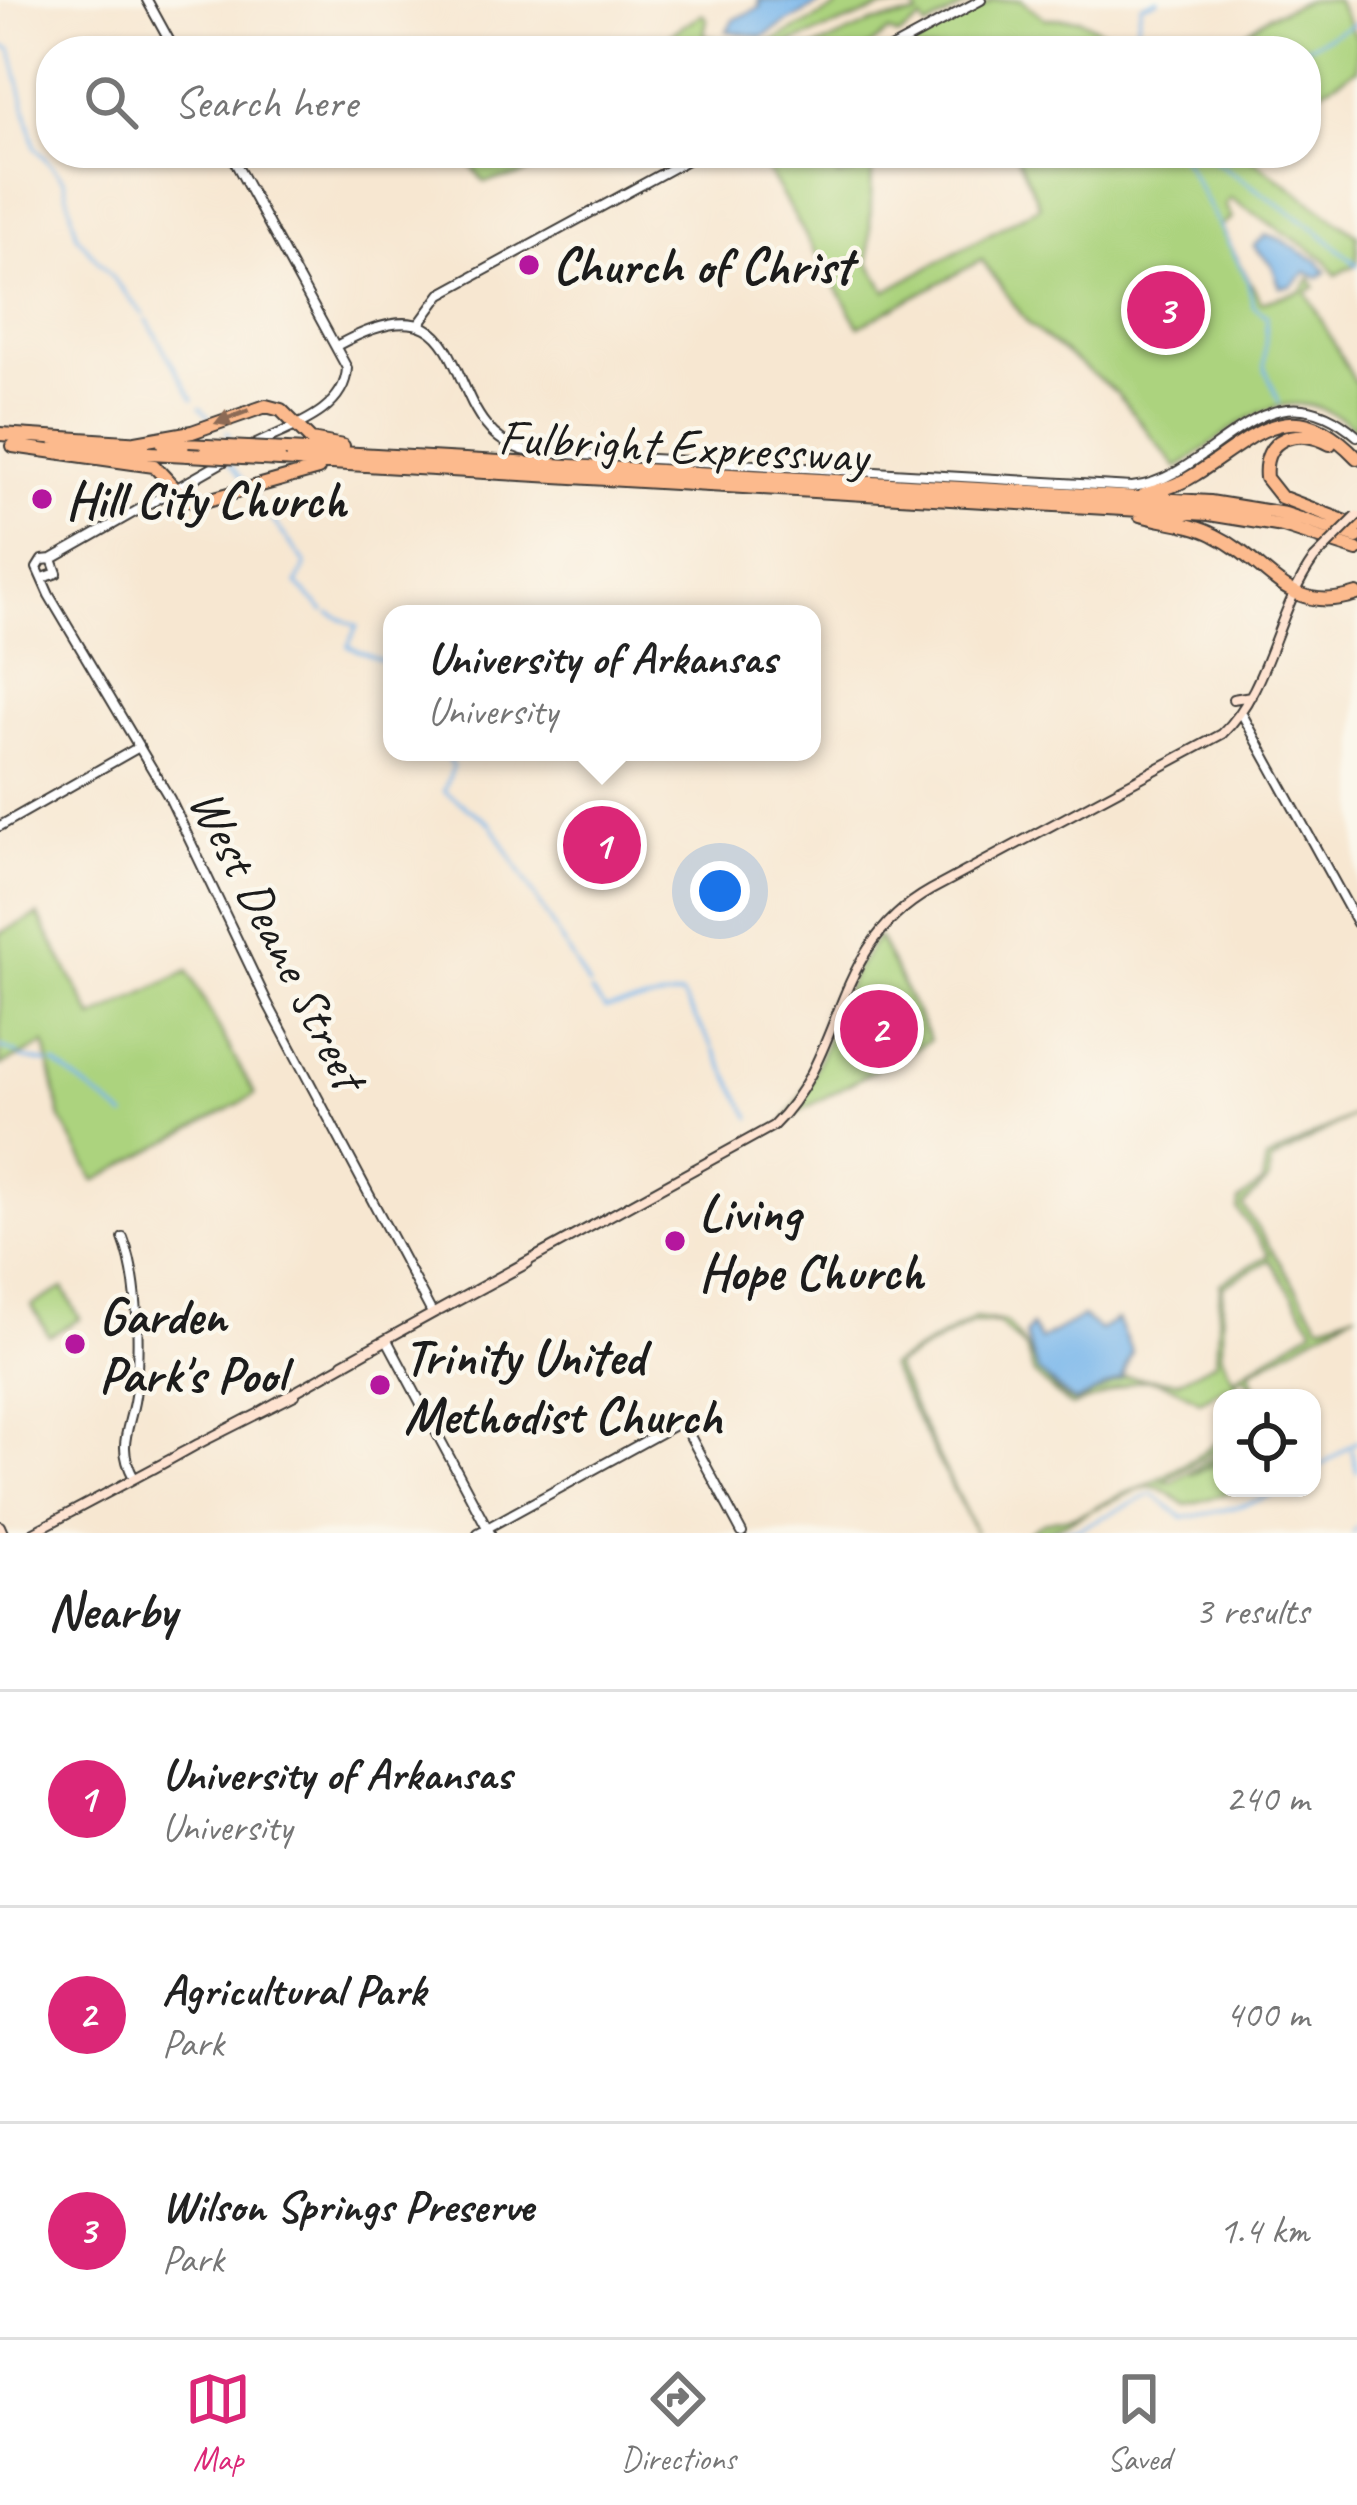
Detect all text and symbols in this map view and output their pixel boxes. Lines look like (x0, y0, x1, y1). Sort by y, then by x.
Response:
search box (36, 36, 1321, 168)
icon: search (78, 69, 144, 135)
text: Search here (174, 74, 357, 131)
place label: Church of Christ (553, 234, 859, 298)
marker: Church of Christ (516, 252, 542, 278)
pin: 3 (1127, 265, 1205, 355)
street label: Fulbright Expressway (497, 404, 873, 488)
one-way arrow (214, 409, 250, 428)
place label: Hill City Church (66, 468, 348, 532)
marker: Hill City Church (29, 486, 55, 512)
popup (383, 605, 821, 761)
text: University of Arkansas (427, 630, 777, 687)
text: University (427, 687, 558, 736)
street label: West Deane Street (175, 778, 384, 1105)
pin: 1 (563, 800, 641, 890)
your location (690, 861, 750, 921)
pin: 2 (840, 984, 918, 1074)
place label: Living Hope Church (699, 1181, 926, 1304)
marker: Living Hope Church (662, 1228, 688, 1254)
place label: Garden Park's Pool (99, 1284, 294, 1407)
place label: Trinity United Methodist Church (404, 1325, 723, 1448)
marker: Garden Park's Pool (62, 1331, 88, 1357)
marker: Trinity United Methodist Church (367, 1372, 393, 1398)
map controls (1213, 1389, 1321, 1497)
button: locate (1213, 1389, 1321, 1497)
text: Nearby (48, 1579, 176, 1643)
text: 3 results (1195, 1587, 1309, 1636)
text: University of Arkansas (162, 1746, 511, 1803)
text: 1 (78, 1774, 96, 1823)
text: 240 m (1225, 1774, 1309, 1823)
text: University (162, 1803, 292, 1852)
text: Agricultural Park (162, 1962, 425, 2019)
text: 2 (78, 1990, 96, 2039)
text: 400 m (1225, 1990, 1309, 2039)
text: Park (162, 2019, 224, 2068)
text: Wilson Springs Preserve (162, 2178, 533, 2235)
text: 3 (78, 2206, 96, 2255)
text: 1.4 km (1219, 2206, 1309, 2255)
text: Park (162, 2235, 224, 2284)
tab: Map (185, 2366, 251, 2480)
tab: Directions (621, 2366, 736, 2480)
tab: Saved (1106, 2366, 1172, 2480)

